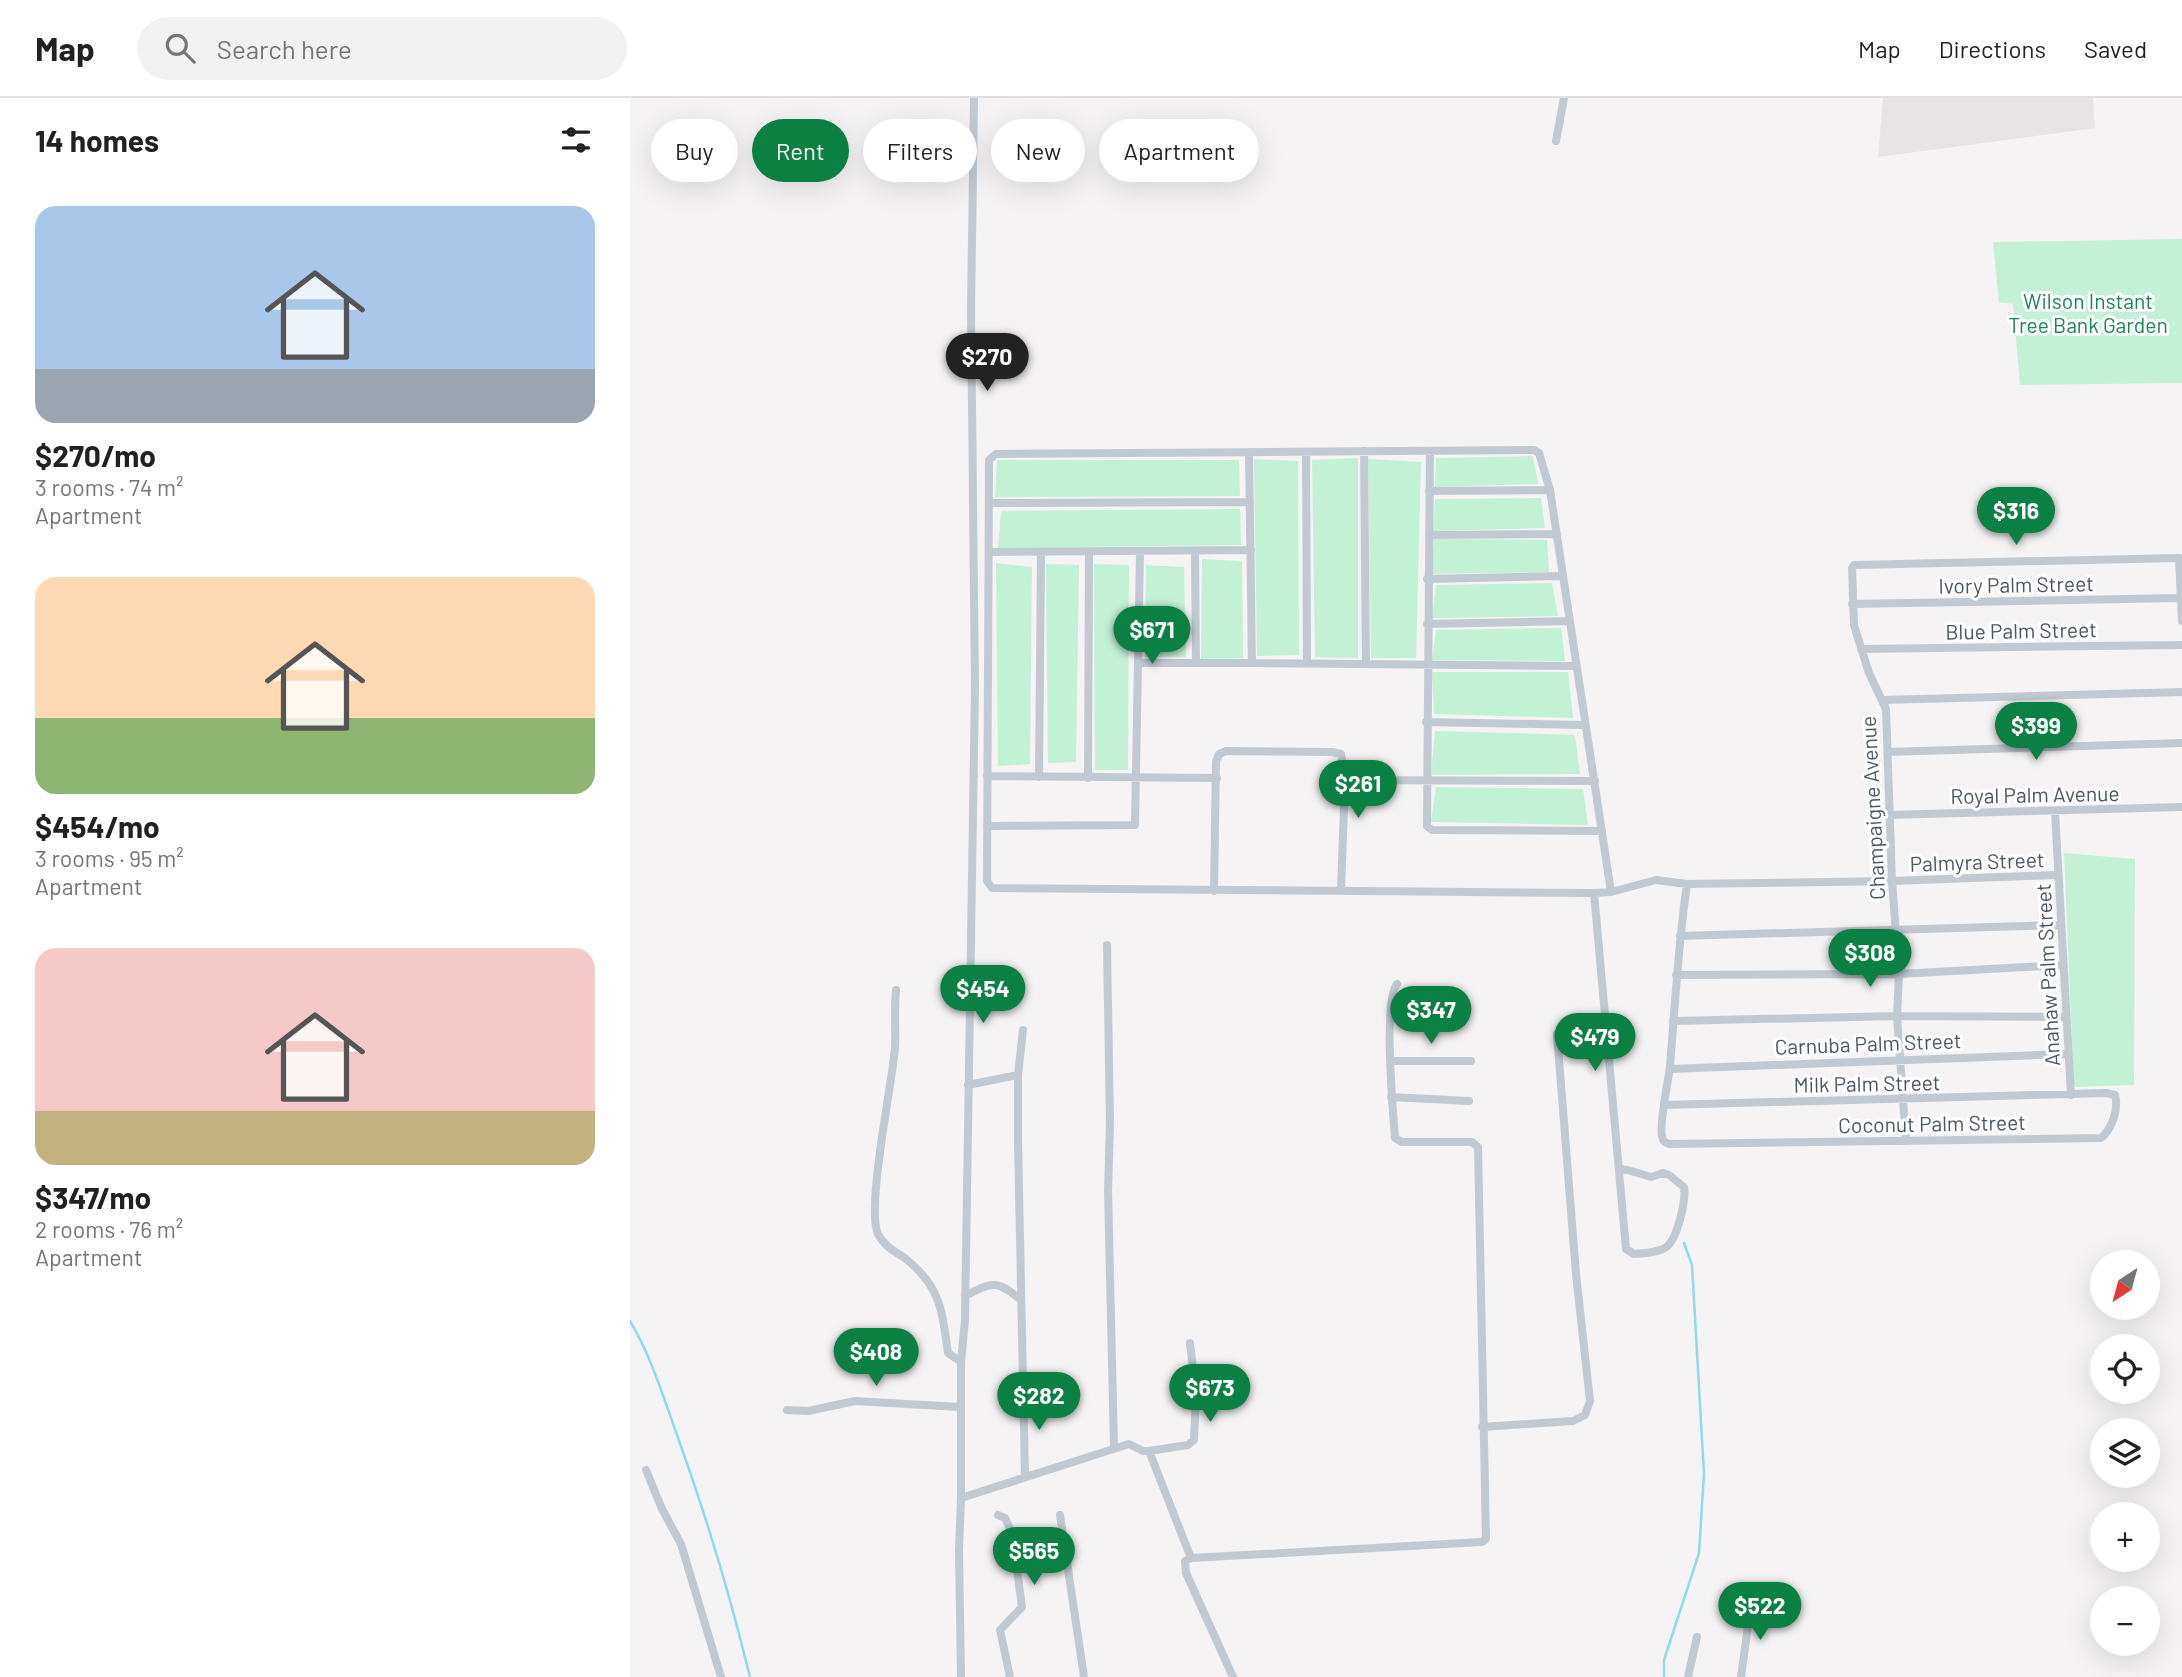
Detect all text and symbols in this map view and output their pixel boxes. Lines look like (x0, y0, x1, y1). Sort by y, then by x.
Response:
search box (137, 17, 627, 80)
text: Map (35, 28, 95, 68)
icon: search (161, 29, 199, 67)
text: Search here (217, 33, 352, 64)
text: Map (1858, 34, 1901, 63)
text: Directions (1939, 34, 2046, 63)
text: Saved (2084, 34, 2147, 63)
chip: Buy (651, 119, 738, 182)
chip: Rent (752, 119, 849, 182)
chip: Filters (863, 119, 977, 182)
chip: New (991, 119, 1085, 182)
chip: Apartment (1099, 119, 1259, 182)
icon: filters (557, 121, 595, 159)
text: 14 homes (35, 122, 159, 158)
icon: home (252, 252, 378, 378)
park label: Wilson Instant Tree Bank Garden (2008, 288, 2168, 337)
pin: $270 (946, 334, 1028, 393)
text: $270 (962, 342, 1012, 370)
text: $270/mo (35, 437, 156, 473)
text: 3 rooms · 74 m² (35, 473, 184, 501)
pin: $316 (1975, 488, 2057, 547)
text: $316 (1993, 496, 2039, 524)
text: Apartment (35, 501, 142, 529)
street label: Ivory Palm Street (1938, 570, 2094, 598)
pin: $671 (1111, 606, 1193, 666)
text: $671 (1129, 615, 1175, 643)
street label: Blue Palm Street (1945, 616, 2097, 644)
icon: home (252, 623, 378, 749)
pin: $399 (1995, 702, 2077, 762)
text: $399 (2011, 711, 2061, 739)
street label: Champaigne Avenue (1855, 715, 1889, 901)
pin: $261 (1317, 760, 1399, 820)
text: $261 (1335, 769, 1381, 797)
street label: Royal Palm Avenue (1950, 780, 2120, 808)
text: $454/mo (35, 808, 160, 844)
text: 3 rooms · 95 m² (35, 844, 184, 872)
street label: Palmyra Street (1909, 846, 2045, 876)
text: Apartment (35, 872, 142, 900)
street label: Anahaw Palm Street (2030, 883, 2064, 1067)
pin: $308 (1829, 930, 1911, 989)
text: $308 (1844, 938, 1896, 966)
pin: $454 (942, 965, 1024, 1025)
text: $454 (956, 974, 1010, 1002)
pin: $347 (1390, 986, 1472, 1046)
icon: home (252, 994, 378, 1120)
text: $347 (1406, 995, 1456, 1023)
pin: $479 (1554, 1014, 1636, 1073)
text: $479 (1570, 1022, 1620, 1050)
street label: Carnuba Palm Street (1774, 1027, 1962, 1059)
street label: Milk Palm Street (1793, 1069, 1941, 1097)
street label: Coconut Palm Street (1838, 1109, 2026, 1137)
text: $347/mo (35, 1179, 151, 1215)
text: 2 rooms · 76 m² (35, 1215, 183, 1243)
text: Apartment (35, 1243, 142, 1271)
north arrow (2090, 1250, 2160, 1320)
map controls (2090, 1250, 2160, 1656)
pin: $408 (835, 1328, 917, 1388)
button: locate (2090, 1334, 2160, 1404)
text: $408 (850, 1337, 902, 1365)
pin: $673 (1169, 1364, 1251, 1424)
pin: $282 (998, 1372, 1080, 1432)
text: $673 (1185, 1373, 1235, 1401)
text: $282 (1013, 1381, 1065, 1409)
button: layers (2090, 1418, 2160, 1488)
button: + (2090, 1502, 2160, 1572)
pin: $565 (993, 1528, 1075, 1587)
text: $565 (1009, 1536, 1059, 1564)
pin: $522 (1719, 1582, 1801, 1642)
button: − (2090, 1586, 2160, 1656)
text: $522 (1734, 1591, 1786, 1619)

